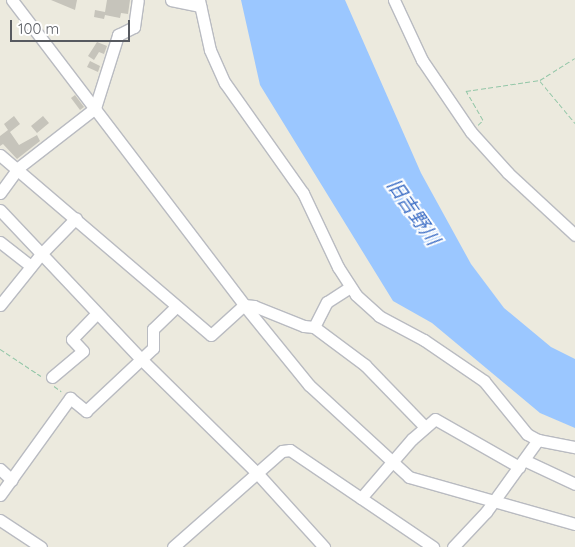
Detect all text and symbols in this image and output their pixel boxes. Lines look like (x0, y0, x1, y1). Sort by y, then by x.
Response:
scale bar (12, 10, 132, 42)
text: 100 m (18, 19, 59, 38)
water label: 旧吉野川 (382, 174, 444, 250)

